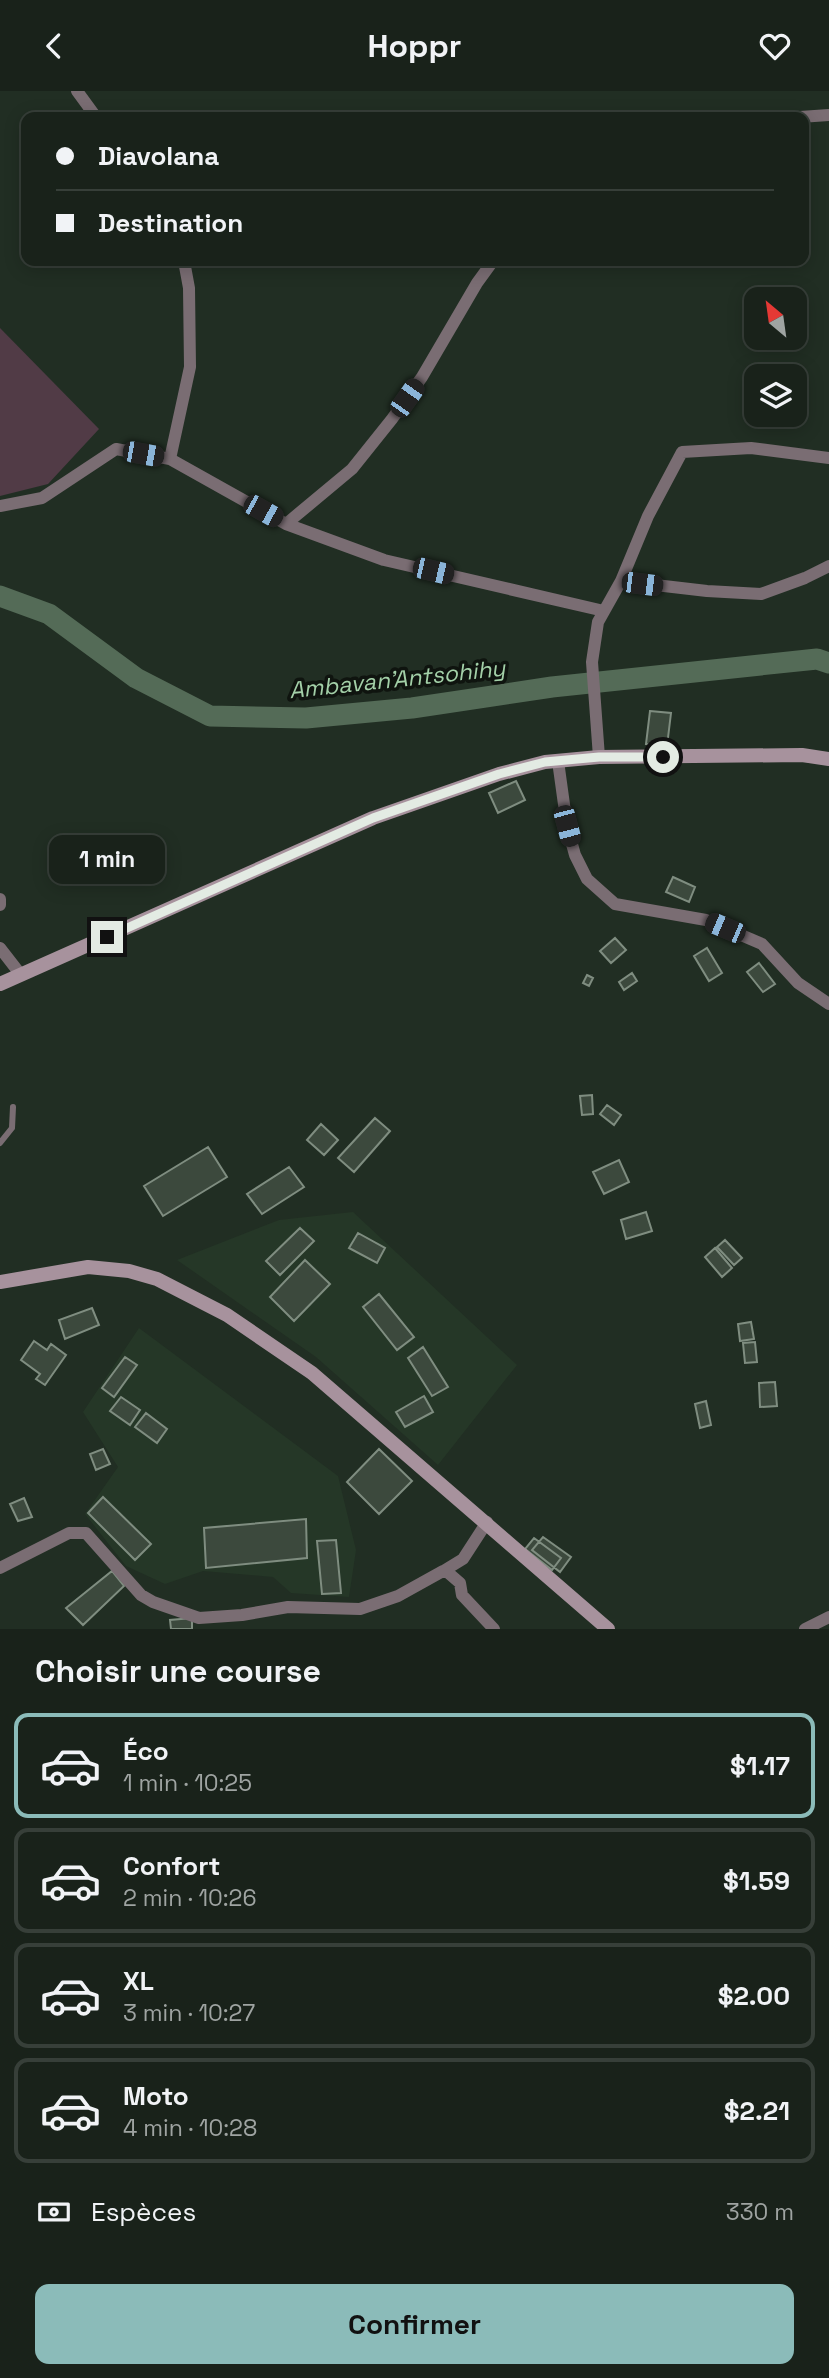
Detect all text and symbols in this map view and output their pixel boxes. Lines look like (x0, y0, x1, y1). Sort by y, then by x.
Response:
text: Hoppr (367, 26, 462, 66)
icon: back (35, 27, 73, 65)
icon: heart (756, 27, 794, 65)
text: Diavolana (98, 139, 219, 173)
text: Destination (98, 206, 243, 240)
north arrow (744, 287, 807, 350)
map controls (744, 287, 807, 427)
button: layers (744, 364, 807, 427)
car (387, 375, 428, 421)
car (121, 440, 166, 468)
car (240, 492, 287, 530)
car (411, 556, 456, 586)
car (620, 571, 665, 597)
water label: Ambavan'Antsohihy (287, 653, 507, 705)
route start (647, 741, 679, 773)
car (552, 803, 583, 849)
callout: 1 min (49, 835, 165, 885)
text: 1 min (79, 844, 135, 874)
car (702, 910, 749, 946)
route end (91, 921, 123, 953)
text: Choisir une course (35, 1651, 321, 1691)
icon: car (39, 1734, 102, 1797)
text: Éco (123, 1734, 169, 1768)
text: $1.17 (730, 1749, 790, 1783)
text: 1 min · 10:25 (123, 1768, 252, 1798)
icon: car (39, 1849, 102, 1912)
text: Confort (123, 1849, 220, 1883)
text: $1.59 (723, 1864, 790, 1898)
text: 2 min · 10:26 (123, 1883, 257, 1913)
icon: car (39, 1964, 102, 2027)
text: XL (123, 1964, 154, 1998)
text: $2.00 (718, 1979, 790, 2013)
text: 3 min · 10:27 (123, 1998, 255, 2028)
icon: car (39, 2079, 102, 2142)
text: Moto (123, 2079, 189, 2113)
text: $2.21 (724, 2094, 790, 2128)
text: 4 min · 10:28 (123, 2113, 257, 2143)
icon: cash (35, 2193, 73, 2231)
text: Espèces (91, 2195, 196, 2229)
text: 330 m (726, 2197, 794, 2227)
button: Confirmer (35, 2284, 794, 2364)

